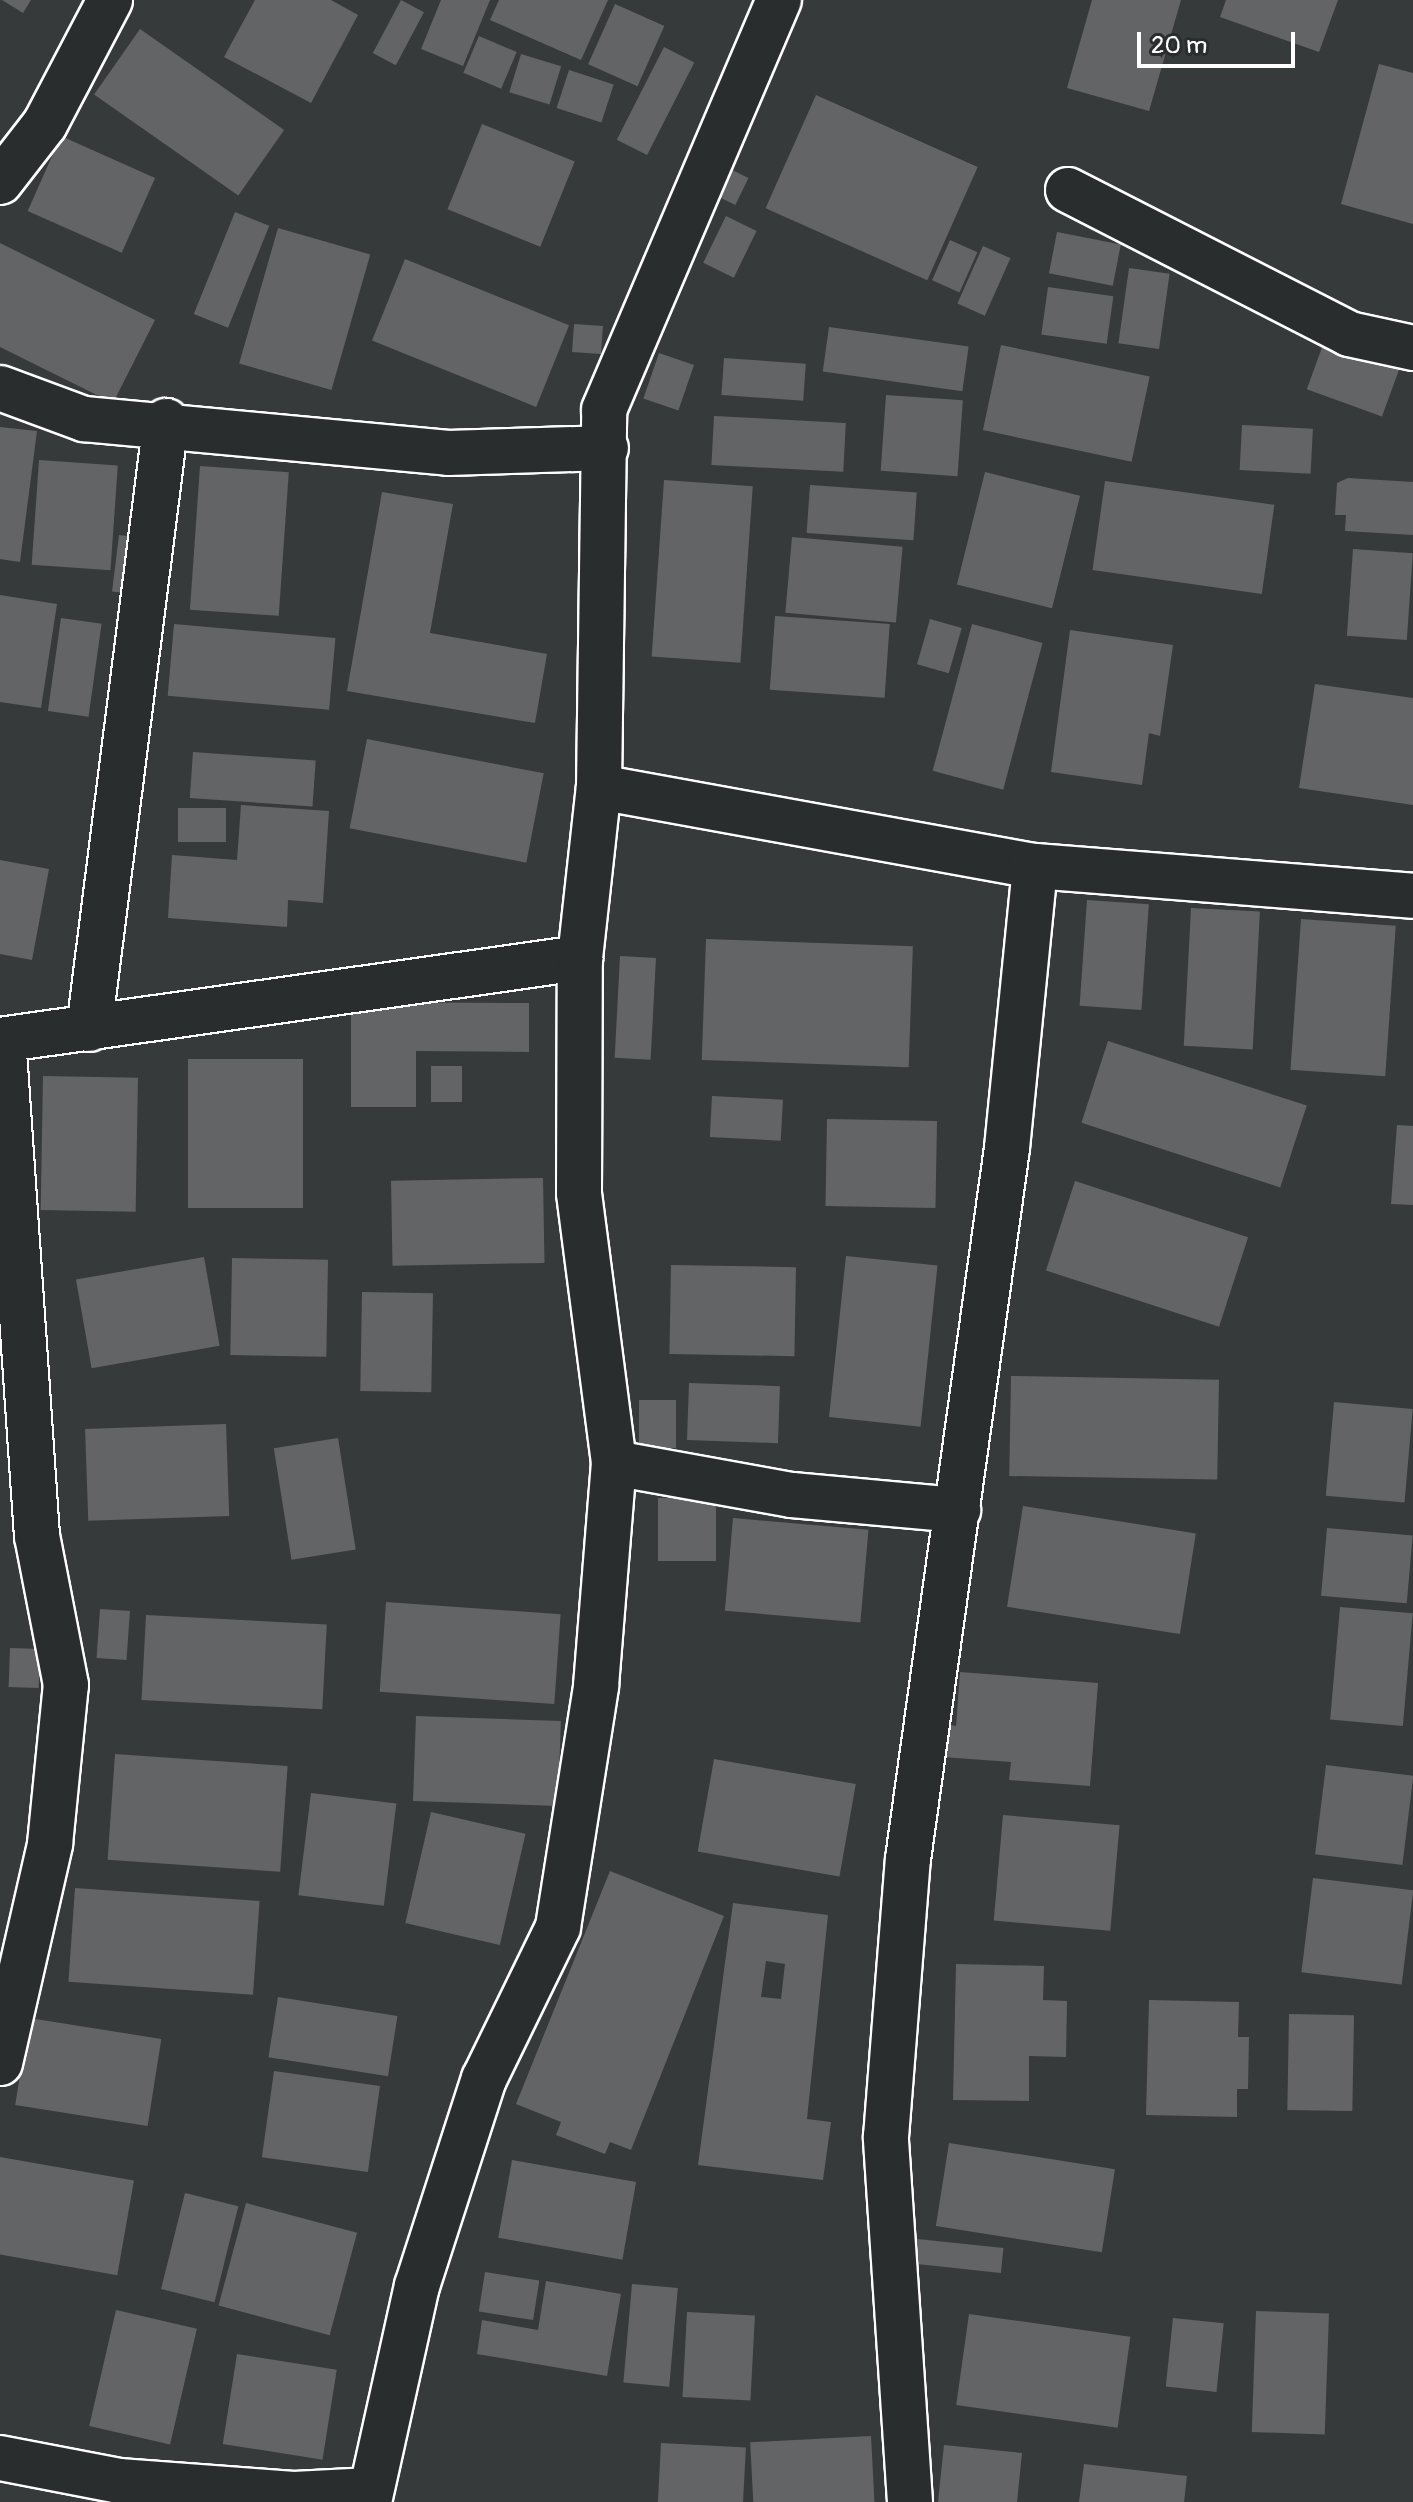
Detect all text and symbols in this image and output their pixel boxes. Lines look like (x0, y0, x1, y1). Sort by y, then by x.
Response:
scale bar (1141, 16, 1299, 66)
text: 20 m (1151, 31, 1207, 60)

